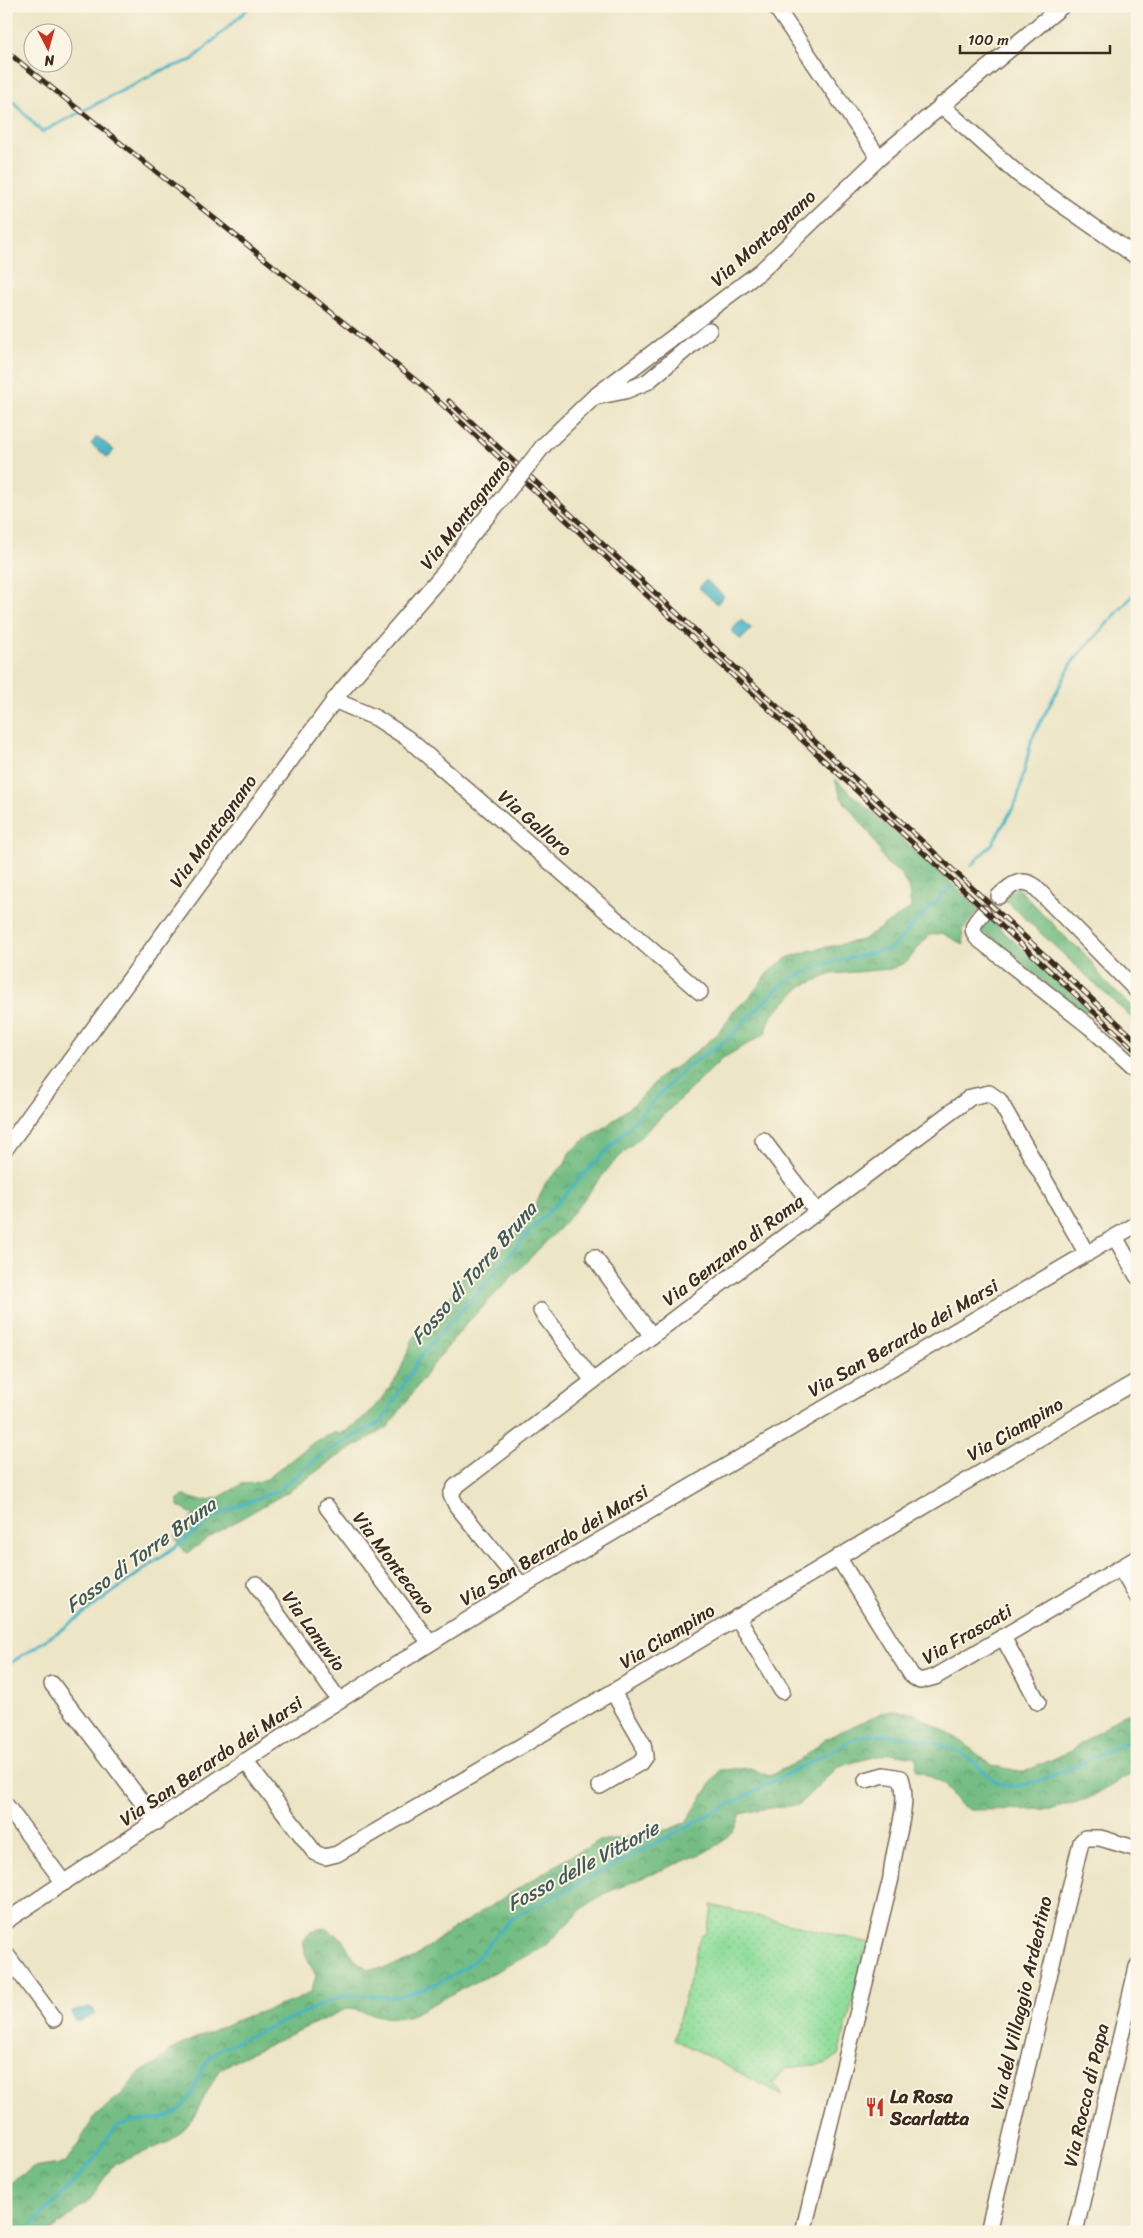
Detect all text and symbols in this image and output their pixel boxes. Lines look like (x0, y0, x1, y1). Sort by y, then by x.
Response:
north arrow (22, 22, 72, 72)
scale bar (960, 22, 1110, 54)
text: 100 m (968, 27, 1009, 53)
text: N (43, 47, 56, 73)
street label: Via Montagnano (702, 181, 824, 295)
street label: Via Montagnano (411, 451, 519, 577)
street label: Via Montagnano (160, 767, 266, 895)
street label: Via Galloro (490, 781, 580, 865)
street label: Via Genzano di Roma (655, 1185, 812, 1315)
water label: Fosso di Torre Bruna (402, 1192, 548, 1352)
street label: Via San Berardo dei Marsi (801, 1269, 1005, 1406)
street label: Via Ciampino (960, 1388, 1070, 1470)
street label: Via San Berardo dei Marsi (453, 1475, 656, 1615)
water label: Fosso di Torre Bruna (58, 1487, 226, 1622)
street label: Via Montecavo (344, 1504, 444, 1622)
street label: Via Lanuvio (273, 1584, 355, 1678)
street label: Via Ciampino (613, 1594, 721, 1678)
street label: Via Frascati (915, 1594, 1019, 1673)
street label: Via San Berardo dei Marsi (112, 1687, 310, 1835)
water label: Fosso delle Vittorie (500, 1810, 667, 1921)
street label: Via del Villaggio Ardeatino (980, 1892, 1062, 2113)
street label: Via Rocca di Papa (1053, 2020, 1119, 2170)
place label: La Rosa Scarlatta (889, 2080, 969, 2135)
restaurant icon: La Rosa Scarlatta (864, 2096, 886, 2118)

